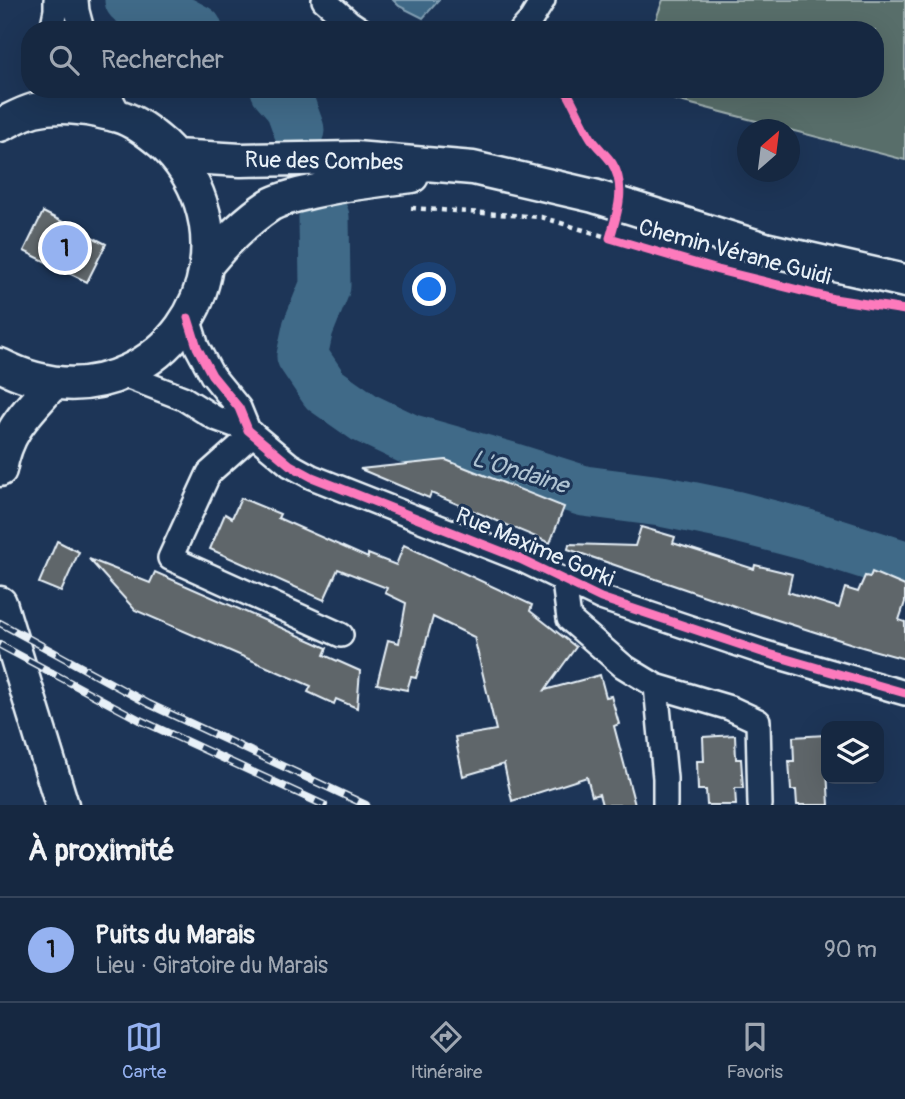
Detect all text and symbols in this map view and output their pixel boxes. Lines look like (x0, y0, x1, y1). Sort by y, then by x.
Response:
search box (21, 21, 884, 98)
icon: search (45, 41, 83, 79)
text: Rechercher (101, 44, 224, 76)
north arrow (737, 119, 800, 182)
street label: Rue des Combes (244, 145, 404, 177)
street label: Chemin Vérane Guidi (635, 212, 835, 292)
pin: 1 (42, 222, 88, 274)
your location (412, 272, 446, 306)
water label: L'Ondaine (468, 444, 574, 501)
street label: Rue Maxime Gorki (451, 500, 619, 594)
map controls (821, 721, 884, 784)
button: layers (821, 721, 884, 784)
text: À proximité (28, 832, 174, 869)
text: Puits du Marais (95, 919, 255, 951)
text: 1 (47, 935, 56, 964)
text: 90 m (824, 935, 877, 964)
text: Lieu · Giratoire du Marais (95, 951, 328, 980)
tab: Carte (122, 1018, 166, 1084)
tab: Itinéraire (410, 1018, 482, 1084)
tab: Favoris (726, 1018, 783, 1084)

